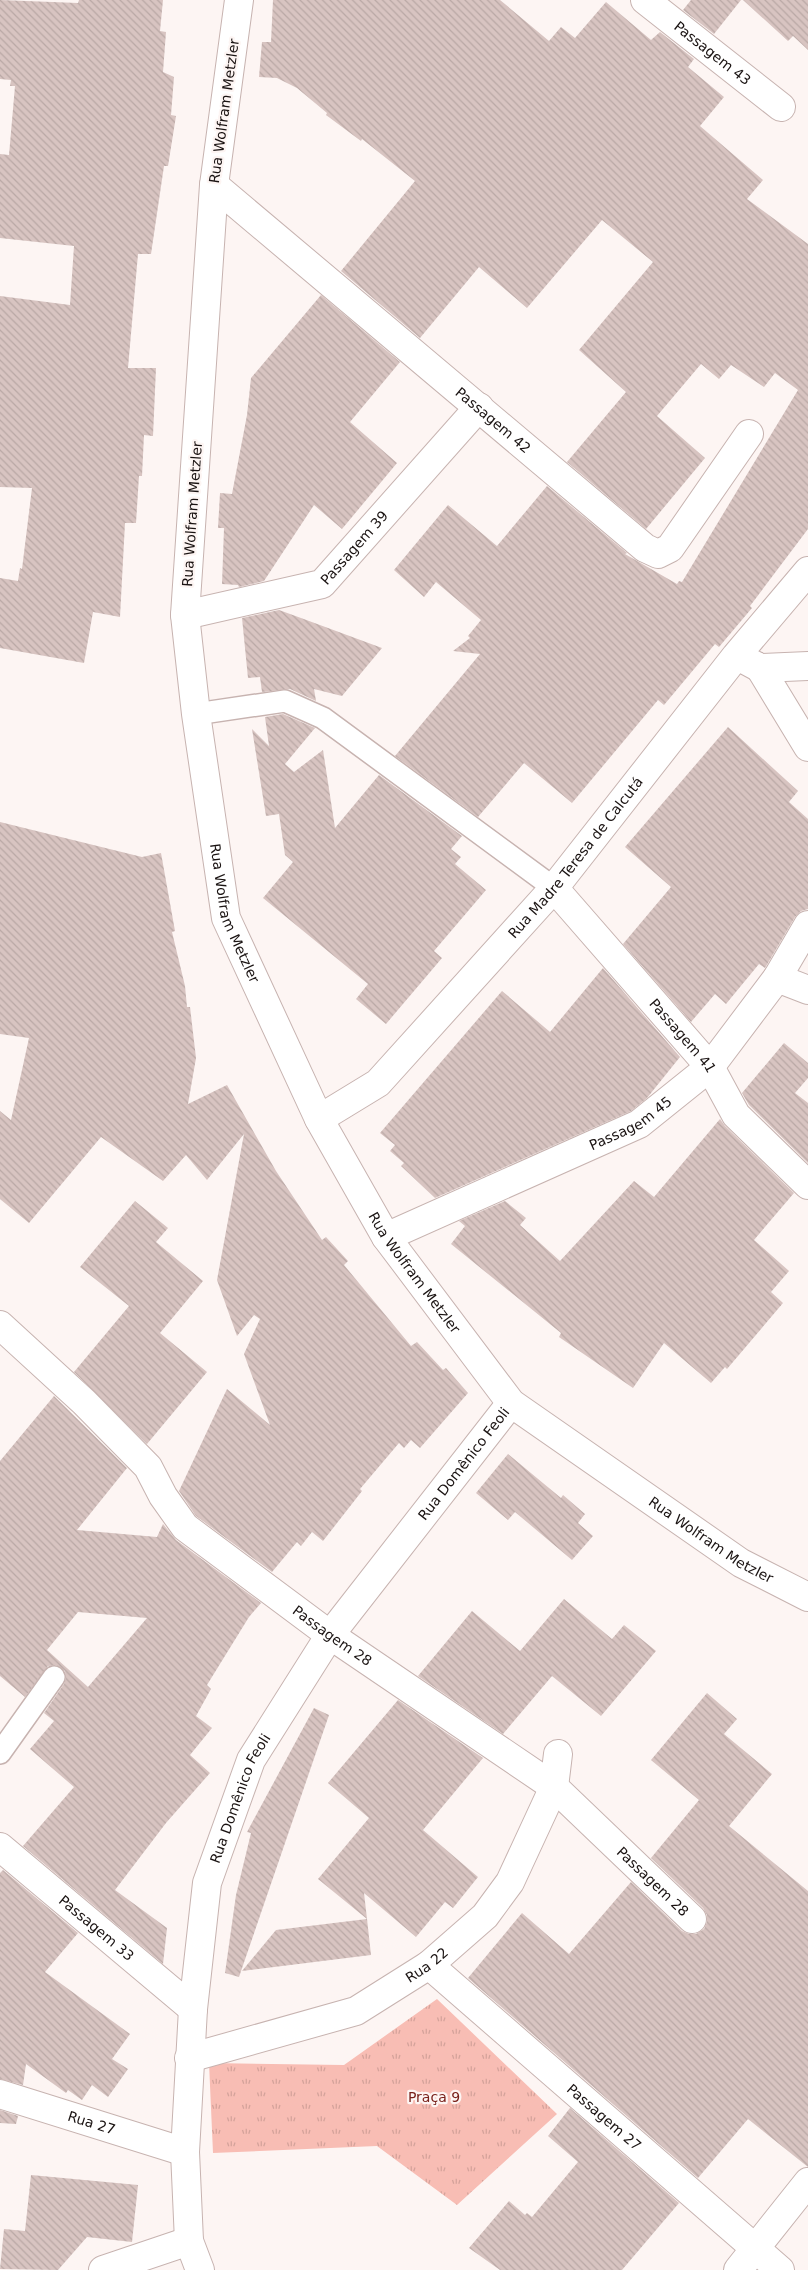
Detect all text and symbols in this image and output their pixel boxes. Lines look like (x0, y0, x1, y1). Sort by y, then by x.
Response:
street label: Passagem 43 (671, 18, 754, 88)
street label: Rua Wolfram Metzler (206, 38, 242, 184)
street label: Passagem 42 (452, 384, 534, 456)
street label: Rua Wolfram Metzler (179, 441, 205, 587)
street label: Passagem 39 (317, 508, 391, 588)
street label: Rua Madre Teresa de Calcutá (505, 774, 646, 941)
street label: Rua Wolfram Metzler (207, 842, 263, 985)
street label: Passagem 41 (646, 995, 719, 1075)
street label: Passagem 45 (587, 1093, 675, 1153)
street label: Rua Wolfram Metzler (365, 1209, 464, 1336)
street label: Rua Domênico Feoli (415, 1404, 513, 1523)
street label: Rua Wolfram Metzler (646, 1493, 776, 1586)
street label: Passagem 28 (290, 1602, 375, 1669)
street label: Rua Domênico Feoli (207, 1731, 274, 1865)
street label: Passagem 28 (614, 1844, 692, 1919)
street label: Passagem 33 (56, 1892, 137, 1964)
street label: Rua 22 (403, 1944, 451, 1986)
street label: Passagem 27 (564, 2081, 644, 2154)
park label: Praça 9 (408, 2089, 460, 2105)
street label: Rua 27 (66, 2108, 117, 2138)

